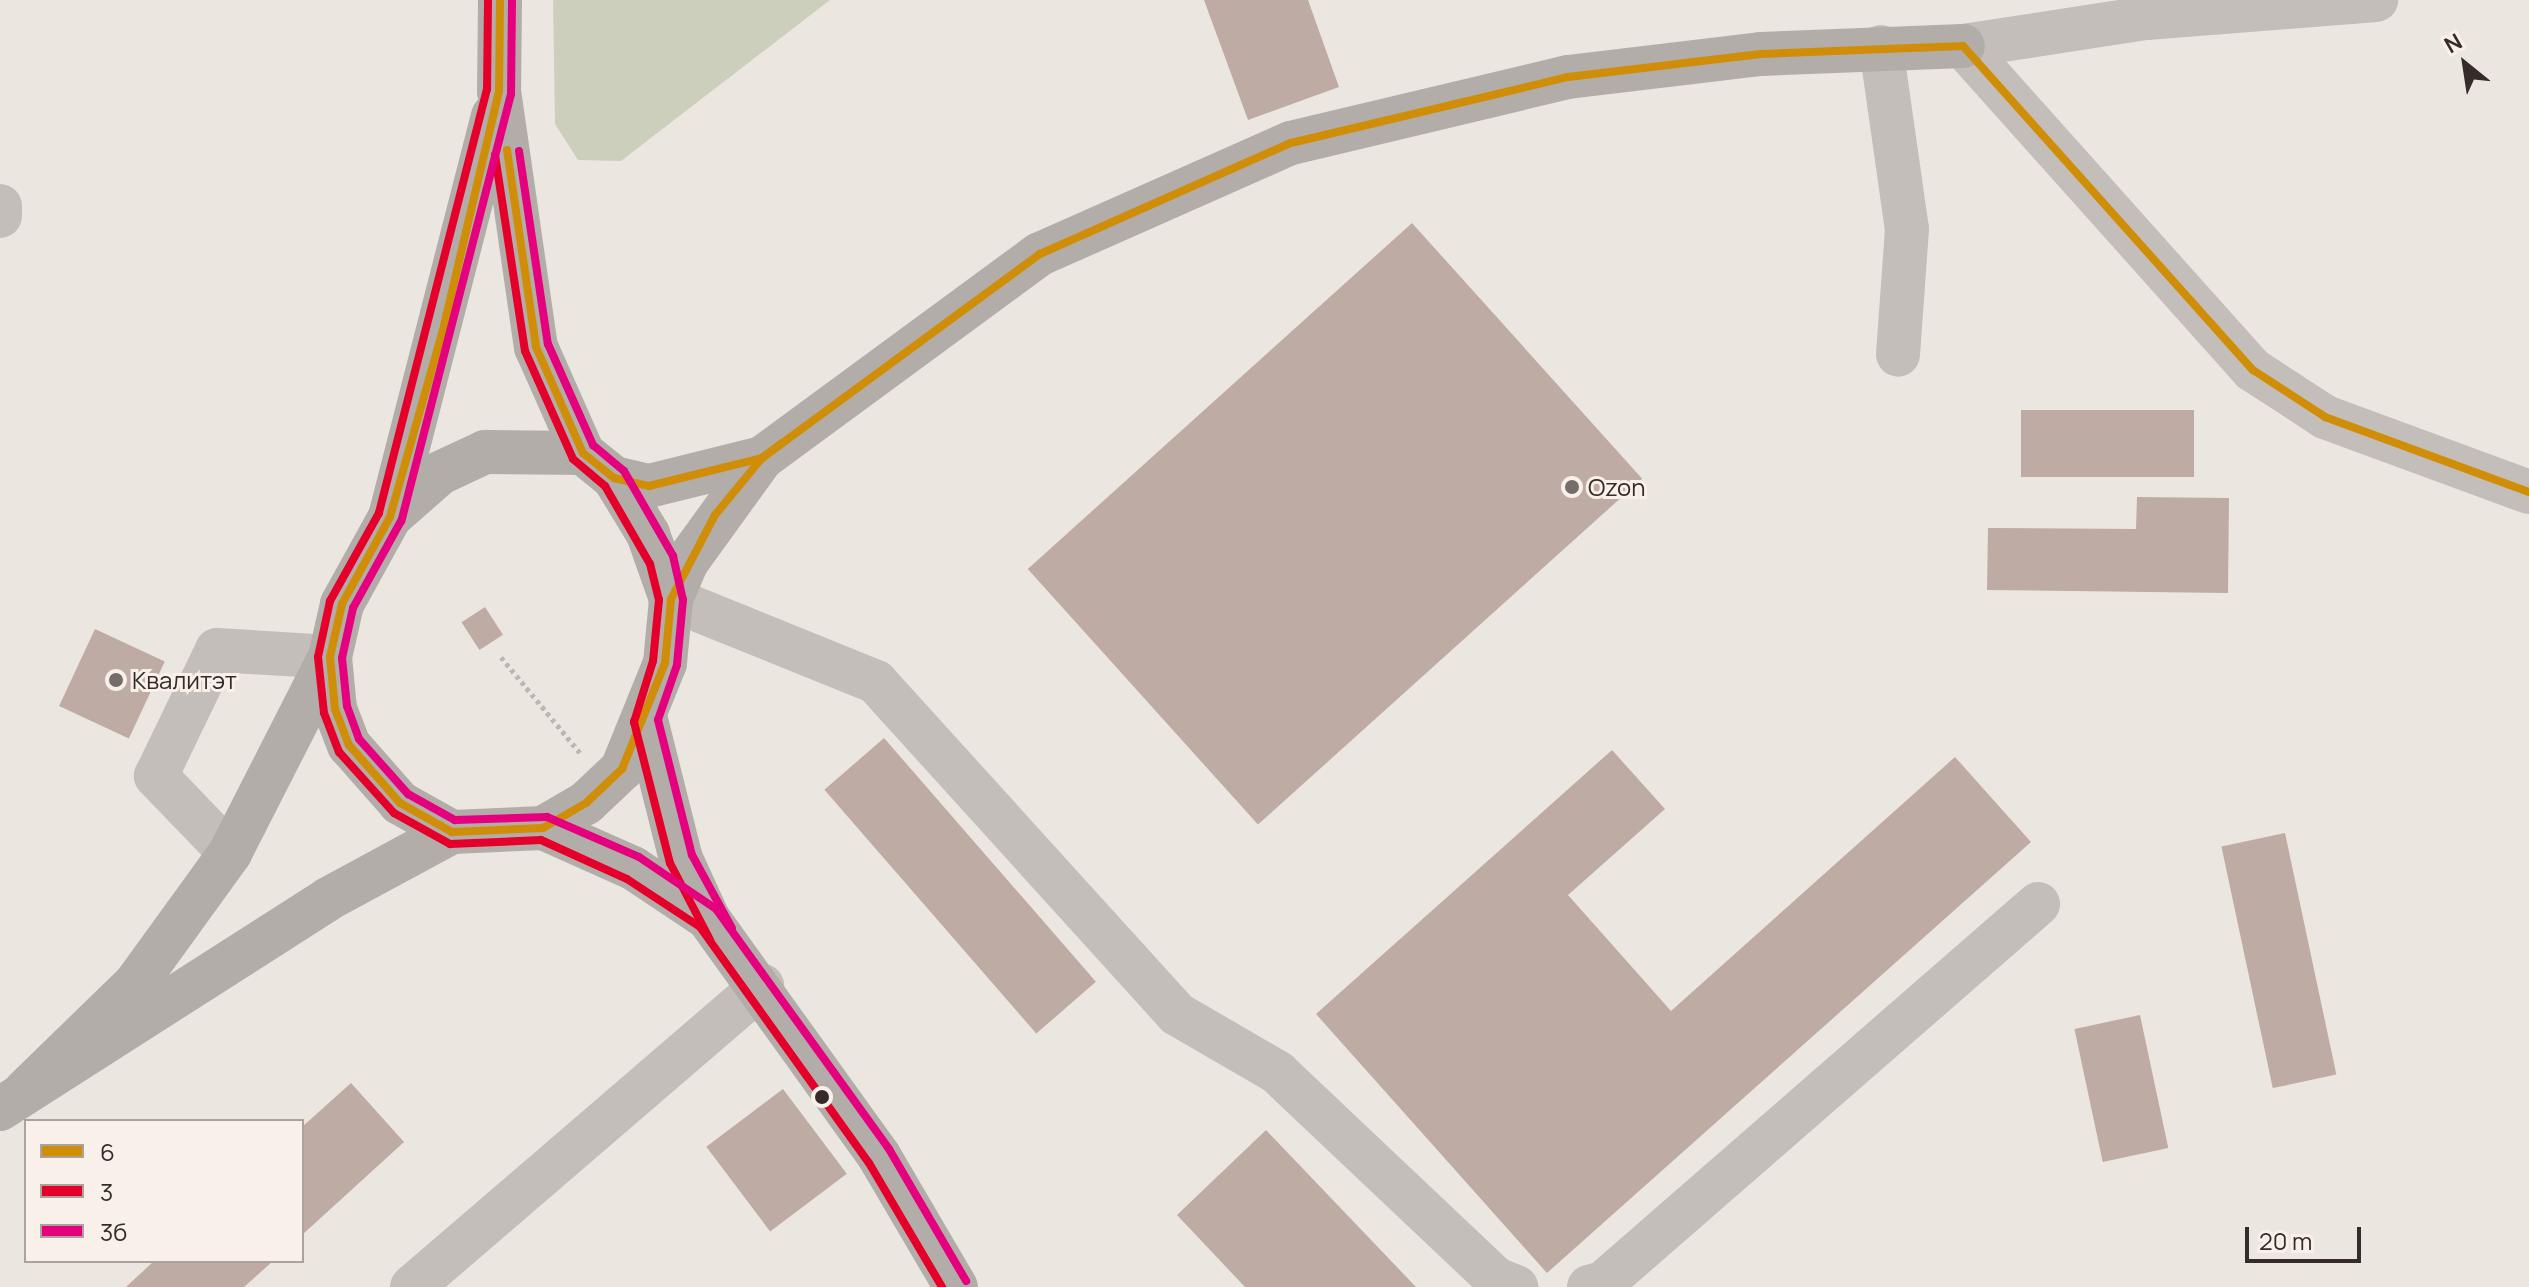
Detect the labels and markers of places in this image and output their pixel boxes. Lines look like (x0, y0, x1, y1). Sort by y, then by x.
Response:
place label: Ozon (1588, 473, 1646, 501)
marker: Ozon (1563, 478, 1581, 496)
place label: Квалитэт (132, 666, 237, 694)
marker: Квалитэт (107, 671, 125, 689)
unlabelled marker (814, 1089, 830, 1105)

